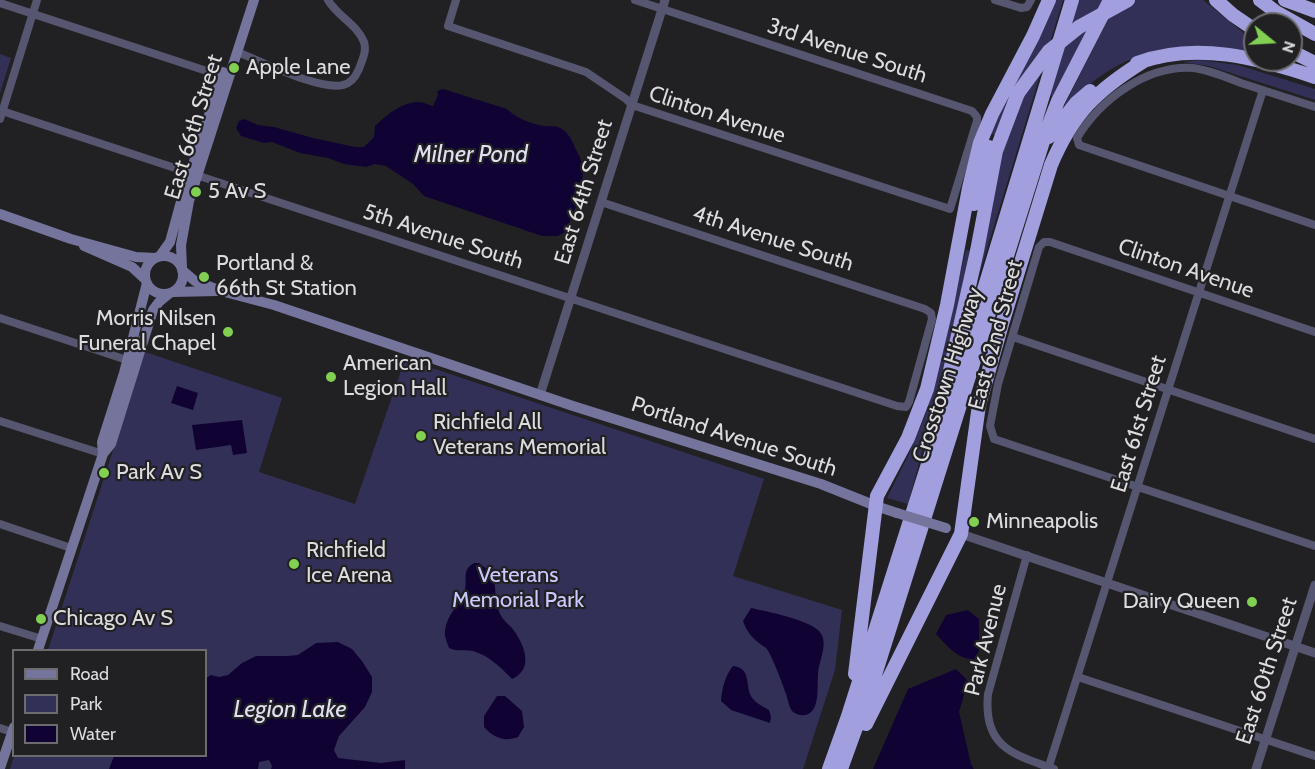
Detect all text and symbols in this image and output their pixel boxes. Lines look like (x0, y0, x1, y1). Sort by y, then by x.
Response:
north arrow (1243, 12, 1303, 72)
street label: 3rd Avenue South (764, 13, 930, 89)
text: N (1278, 39, 1299, 55)
street label: East 66th Street (159, 51, 229, 203)
place label: Apple Lane (246, 55, 350, 81)
marker: Apple Lane (227, 61, 241, 75)
street label: Clinton Avenue (645, 81, 789, 149)
street label: East 64th Street (549, 116, 619, 268)
water label: Milner Pond (414, 141, 528, 169)
place label: 5 Av S (208, 179, 266, 205)
marker: 5 Av S (189, 185, 203, 199)
street label: 5th Avenue South (360, 199, 526, 275)
street label: 4th Avenue South (689, 201, 857, 277)
street label: Clinton Avenue (1115, 233, 1257, 305)
place label: Portland & 66th St Station (216, 251, 357, 302)
street label: East 62nd Street (963, 257, 1029, 413)
marker: Portland & 66th St Station (197, 270, 211, 284)
street label: Crosstown Highway (907, 284, 989, 466)
place label: Morris Nilsen Funeral Chapel (78, 306, 216, 358)
marker: Morris Nilsen Funeral Chapel (221, 325, 235, 339)
place label: American Legion Hall (343, 351, 447, 402)
street label: East 61st Street (1106, 352, 1172, 496)
marker: American Legion Hall (324, 370, 338, 384)
street label: Portland Avenue South (628, 391, 840, 483)
place label: Richfield All Veterans Memorial (433, 410, 606, 462)
marker: Richfield All Veterans Memorial (414, 429, 428, 443)
place label: Park Av S (116, 460, 202, 486)
marker: Park Av S (97, 466, 111, 480)
place label: Minneapolis (986, 509, 1098, 535)
marker: Minneapolis (967, 515, 981, 529)
place label: Richfield Ice Arena (306, 538, 392, 590)
marker: Richfield Ice Arena (287, 557, 301, 571)
park label: Veterans Memorial Park (452, 563, 584, 614)
street label: Park Avenue (959, 581, 1013, 699)
place label: Dairy Queen (1123, 589, 1240, 615)
street label: East 60th Street (1231, 594, 1303, 748)
marker: Dairy Queen (1245, 595, 1259, 609)
place label: Chicago Av S (53, 606, 173, 632)
marker: Chicago Av S (34, 612, 48, 626)
legend (12, 649, 207, 757)
text: Road (70, 663, 109, 685)
text: Park (70, 693, 102, 715)
water label: Legion Lake (234, 696, 346, 724)
text: Water (70, 723, 116, 745)

